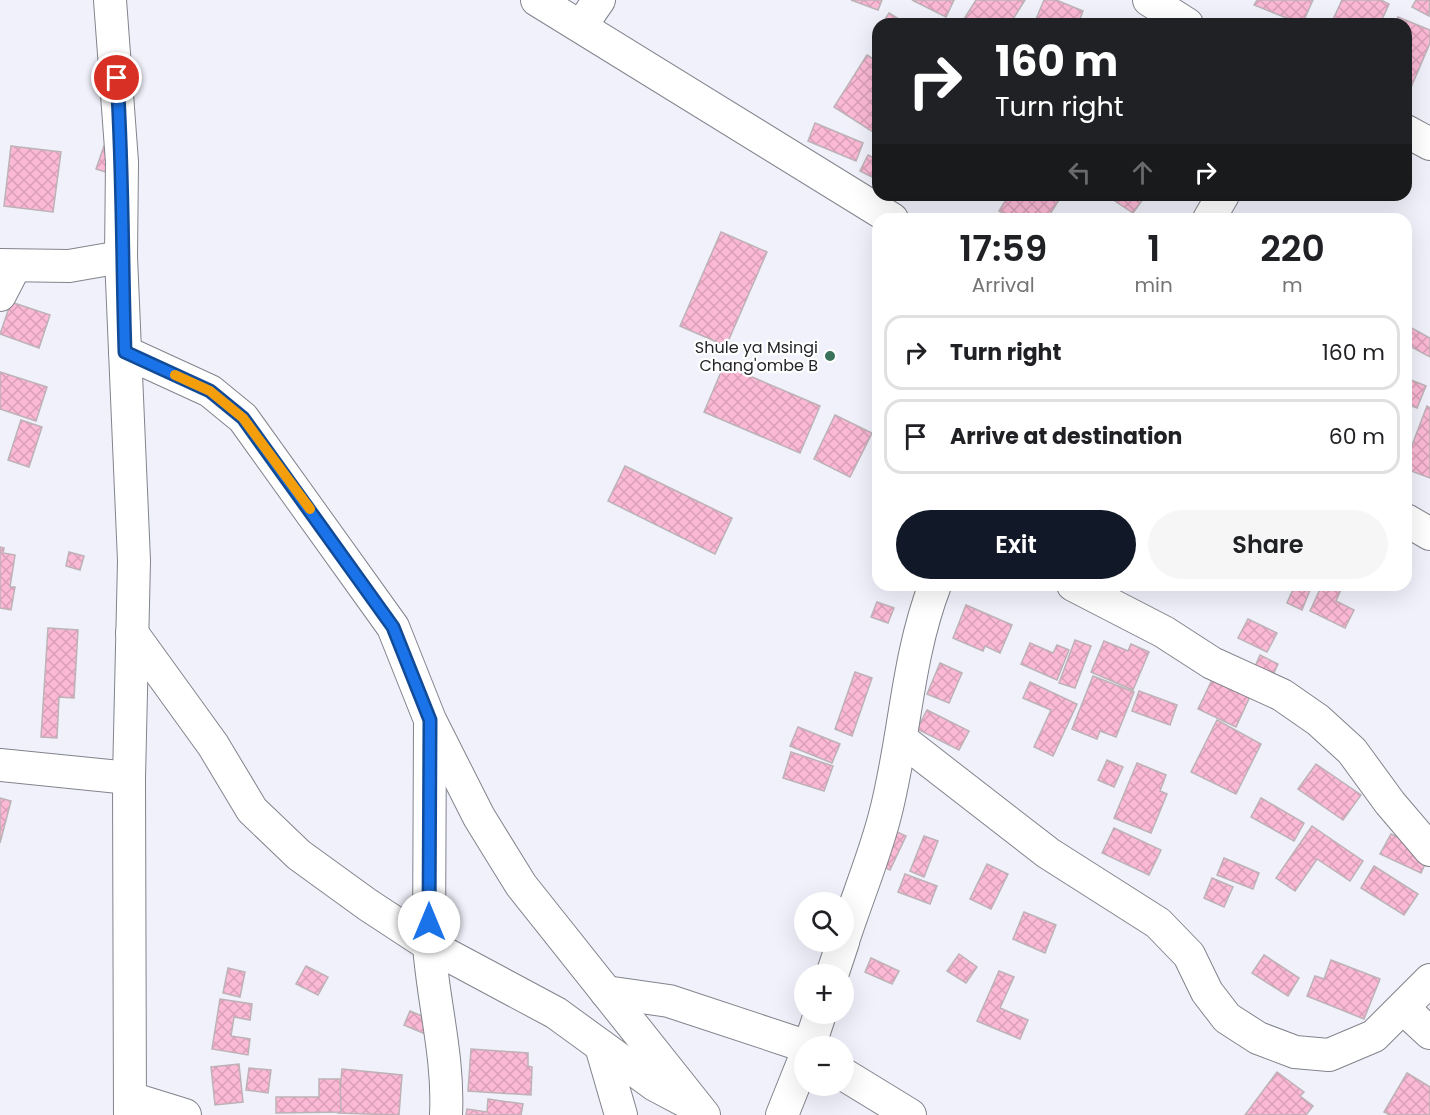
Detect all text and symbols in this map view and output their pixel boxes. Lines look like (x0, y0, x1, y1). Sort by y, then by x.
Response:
text: 160 m (995, 32, 1118, 91)
icon: right (896, 42, 974, 120)
pin (91, 52, 142, 103)
icon: arrive (100, 61, 133, 94)
text: Turn right (995, 88, 1124, 125)
icon: left (1063, 156, 1096, 189)
icon: ahead (1126, 156, 1159, 189)
icon: right (1189, 156, 1222, 189)
text: 17:59 (959, 223, 1047, 274)
text: 1 (1147, 223, 1160, 274)
text: 220 (1260, 223, 1325, 274)
text: Arrival (972, 271, 1035, 299)
text: min (1135, 271, 1173, 299)
text: m (1282, 271, 1303, 299)
place label: Shule ya Msingi Chang'ombe B (695, 336, 818, 377)
icon: right (899, 336, 932, 369)
text: Turn right (950, 337, 1061, 368)
text: 160 m (1322, 337, 1385, 368)
marker: Shule ya Msingi Chang'ombe B (823, 349, 837, 363)
icon: arrive (899, 420, 932, 453)
text: Arrive at destination (950, 421, 1182, 452)
text: 60 m (1329, 421, 1385, 452)
button: Exit (896, 510, 1136, 579)
button: Share (1148, 510, 1388, 579)
position arrow (397, 890, 461, 954)
map controls (794, 892, 854, 1096)
button: search (794, 892, 854, 952)
button: + (794, 964, 854, 1024)
button: − (794, 1036, 854, 1096)

